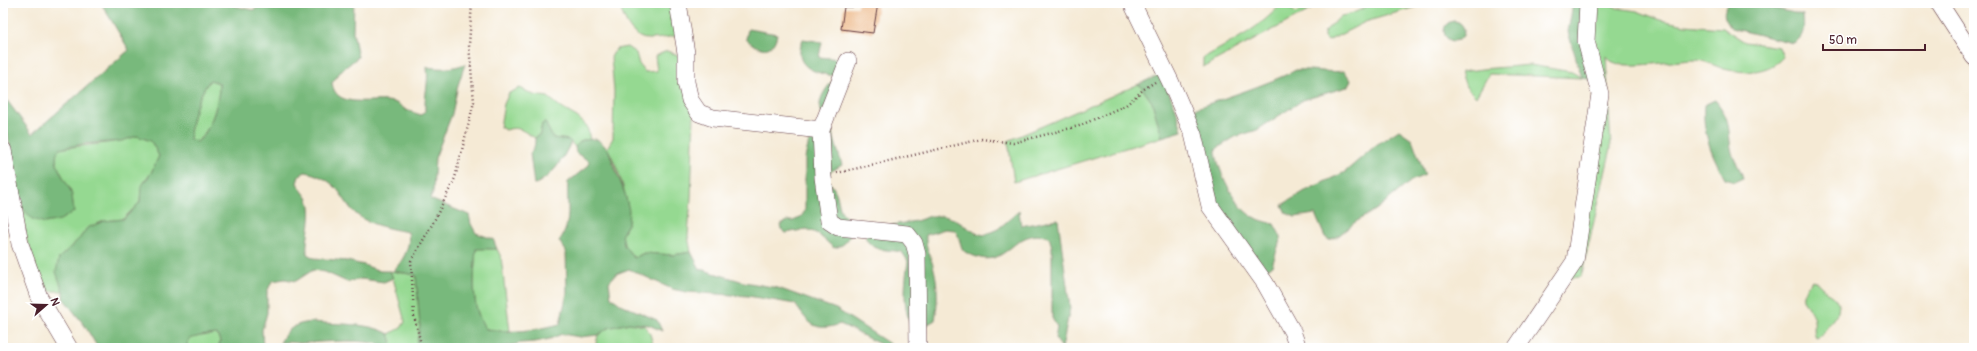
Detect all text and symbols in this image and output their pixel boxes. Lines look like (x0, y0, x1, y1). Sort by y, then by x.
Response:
scale bar (1823, 26, 1925, 52)
text: 50 m (1829, 33, 1857, 48)
north arrow (26, 285, 66, 325)
text: N (48, 296, 62, 308)

